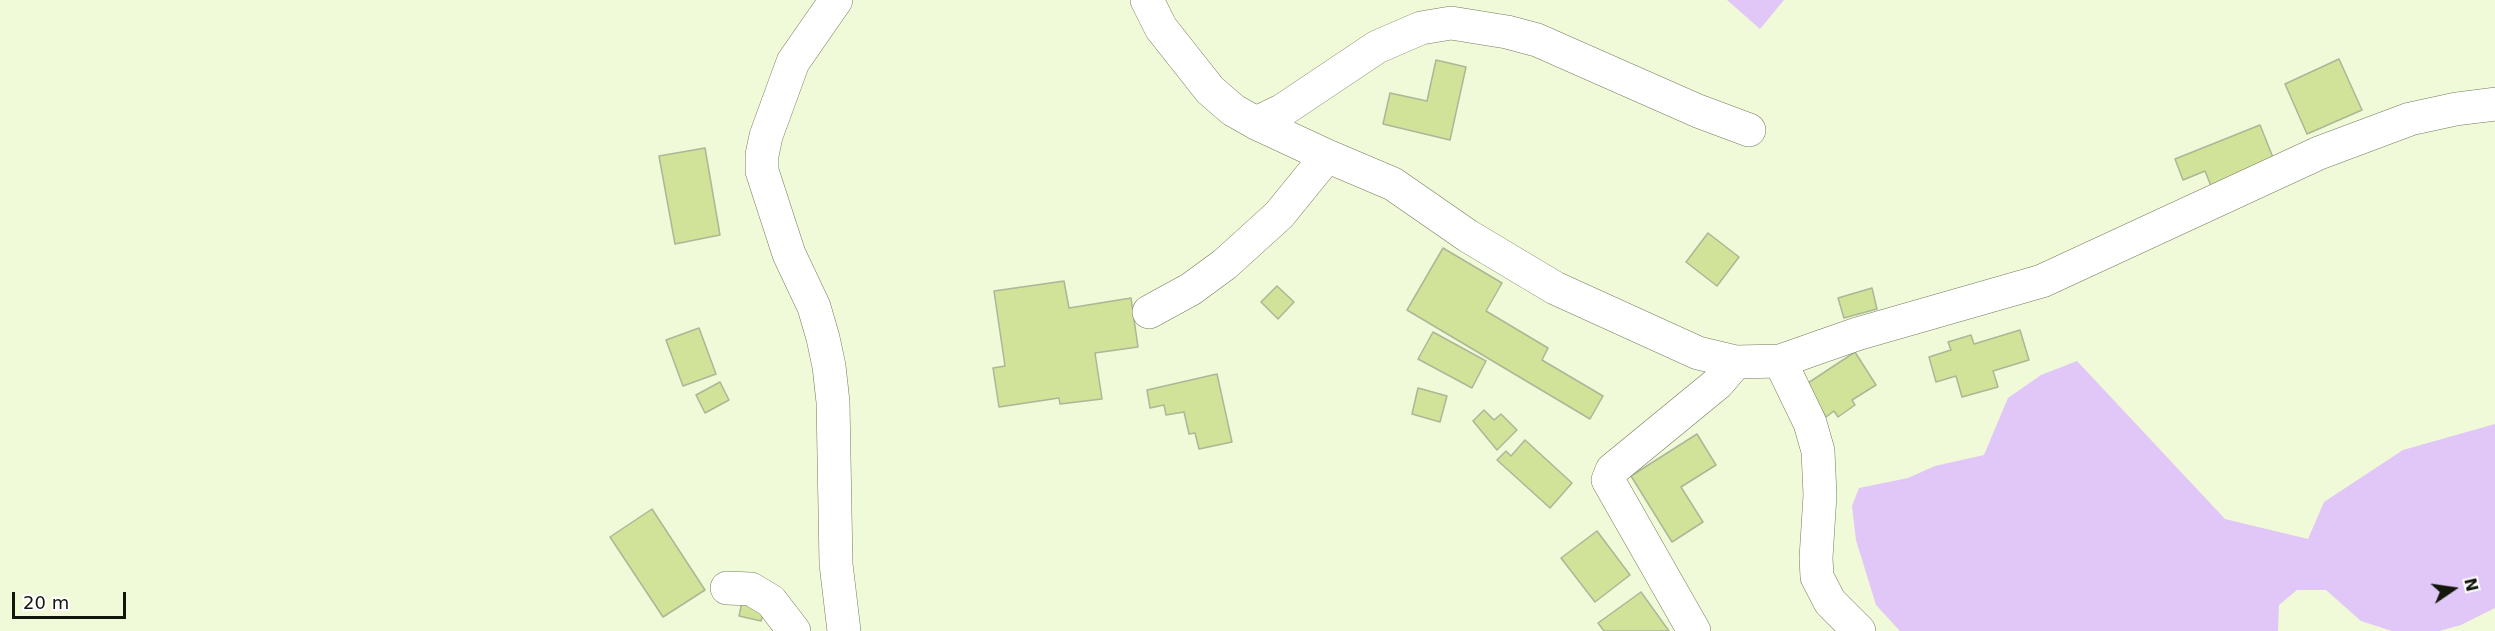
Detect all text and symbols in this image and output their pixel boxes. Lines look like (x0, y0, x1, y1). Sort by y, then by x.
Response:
north arrow (2423, 559, 2483, 619)
text: N (2460, 576, 2482, 593)
scale bar (15, 580, 129, 618)
text: 20 m (23, 592, 69, 613)

